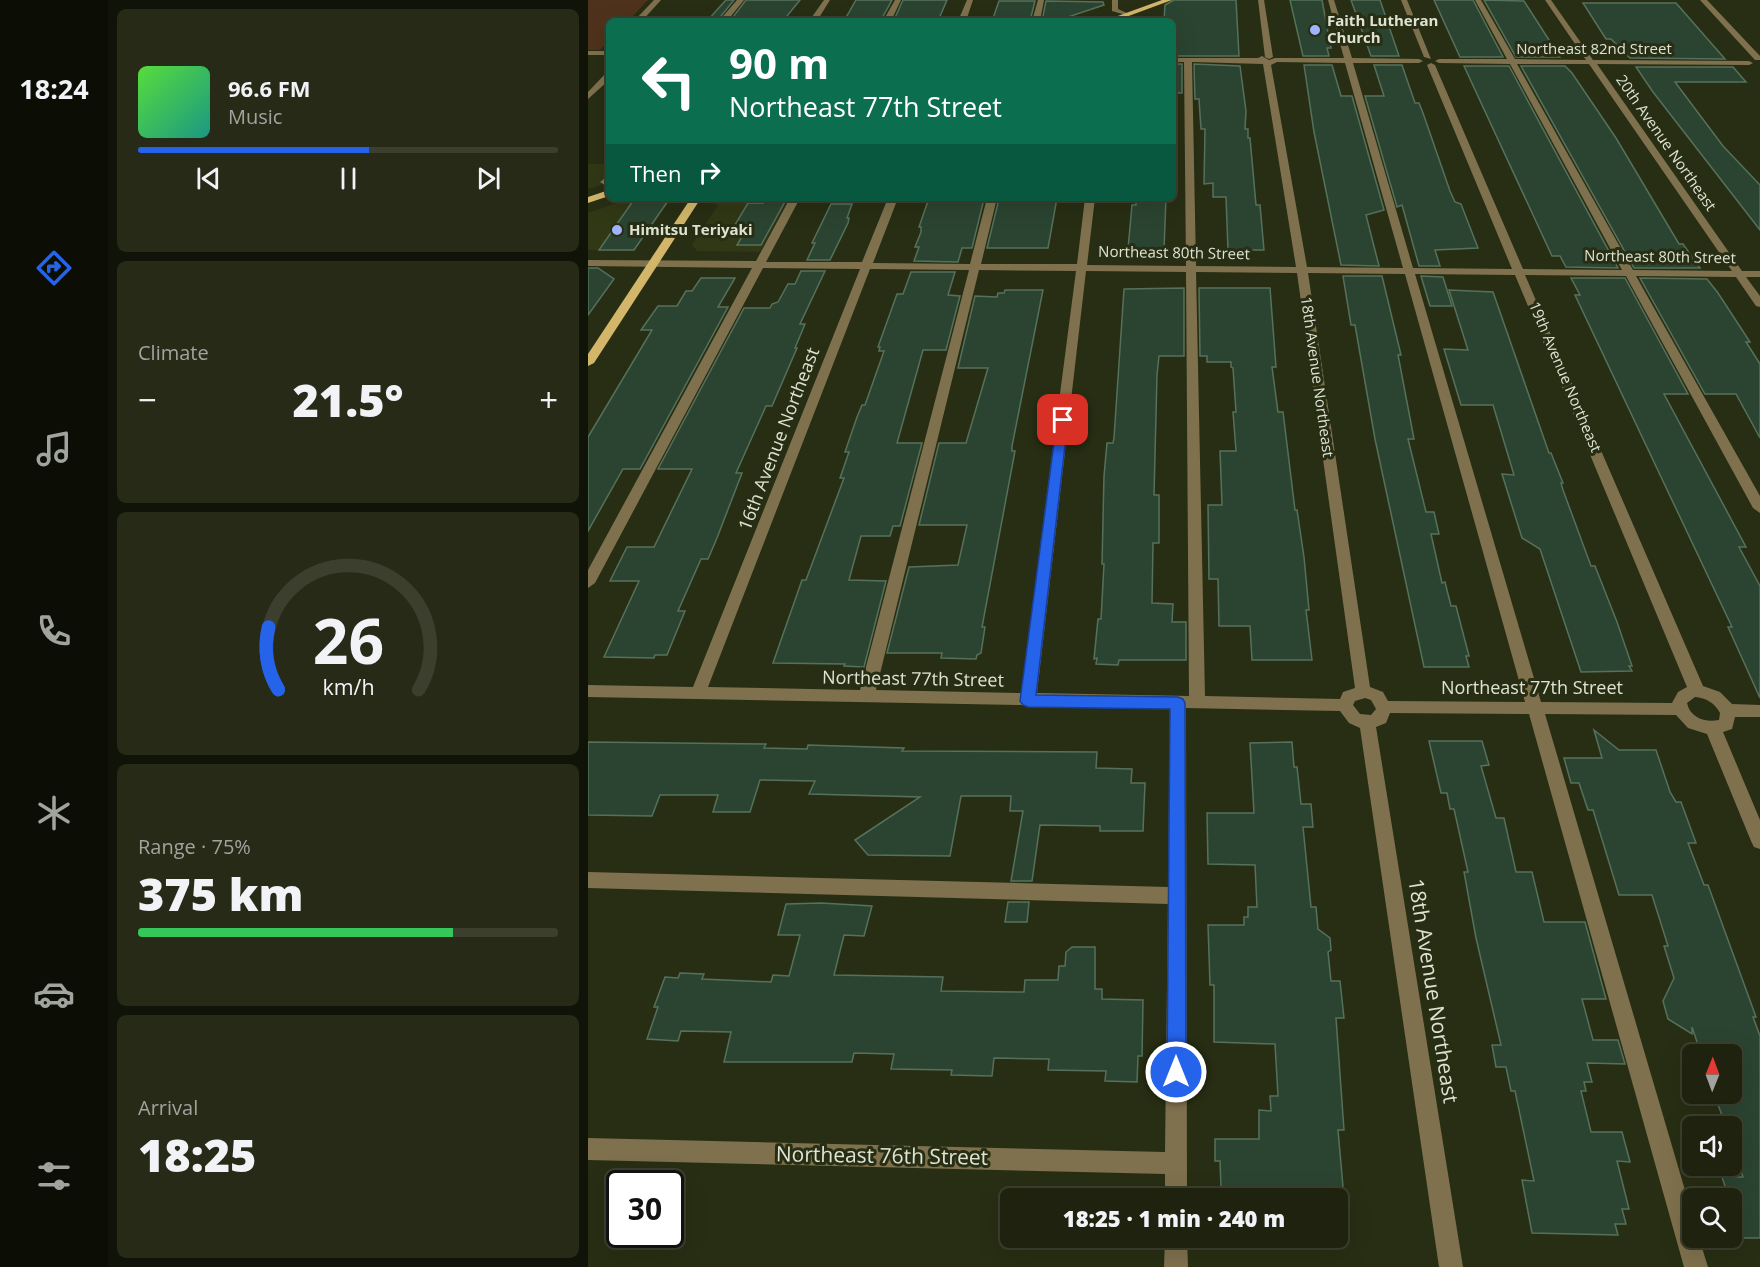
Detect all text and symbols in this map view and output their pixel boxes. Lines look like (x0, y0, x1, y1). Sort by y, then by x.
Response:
place label: Faith Lutheran Church (1327, 10, 1438, 47)
marker: Faith Lutheran Church (1308, 23, 1322, 37)
text: 90 m (729, 34, 829, 91)
street label: Northeast 82nd Street (1516, 38, 1672, 58)
icon: left (630, 42, 708, 120)
text: 18:24 (19, 70, 89, 107)
street label: 20th Avenue Northeast (1612, 70, 1721, 215)
text: 96.6 FM (228, 73, 311, 103)
text: Northeast 77th Street (729, 88, 1002, 125)
text: Music (228, 103, 282, 130)
icon: right (693, 156, 726, 189)
text: Then (630, 158, 681, 188)
icon: previous (192, 162, 225, 195)
icon: pause (332, 162, 365, 195)
icon: next (472, 162, 505, 195)
place label: Himitsu Teriyaki (629, 219, 753, 239)
marker: Himitsu Teriyaki (610, 223, 624, 237)
street label: Northeast 80th Street (1098, 241, 1250, 263)
street label: Northeast 80th Street (1584, 245, 1736, 267)
icon: directions (33, 247, 75, 289)
street label: 18th Avenue Northeast (1297, 295, 1339, 458)
street label: 19th Avenue Northeast (1525, 298, 1607, 455)
text: Climate (138, 339, 209, 366)
street label: 16th Avenue Northeast (732, 344, 824, 534)
text: 21.5° (292, 369, 404, 430)
text: − (138, 377, 157, 422)
text: + (539, 377, 558, 422)
pin (1037, 394, 1088, 445)
icon: arrive (1046, 403, 1079, 436)
icon: music (33, 428, 75, 470)
text: 26 (312, 598, 384, 683)
icon: phone (33, 610, 75, 652)
street label: Northeast 77th Street (822, 664, 1004, 692)
text: km/h (322, 673, 374, 702)
street label: Northeast 77th Street (1441, 675, 1623, 699)
icon: climate (33, 792, 75, 834)
text: Range · 75% (138, 833, 251, 860)
text: 375 km (138, 863, 303, 924)
street label: 18th Avenue Northeast (1402, 877, 1466, 1105)
icon: car (33, 973, 75, 1015)
position arrow (1144, 1040, 1208, 1104)
north arrow (1682, 1044, 1742, 1104)
map controls (1682, 1044, 1742, 1248)
text: Arrival (138, 1094, 198, 1121)
button: sound (1682, 1116, 1742, 1176)
text: 18:25 (138, 1124, 256, 1185)
street label: Northeast 76th Street (776, 1139, 988, 1171)
icon: filters (33, 1155, 75, 1197)
speed limit sign: 30 (606, 1170, 684, 1248)
button: search (1682, 1188, 1742, 1248)
text: 18:25 · 1 min · 240 m (1063, 1203, 1285, 1233)

